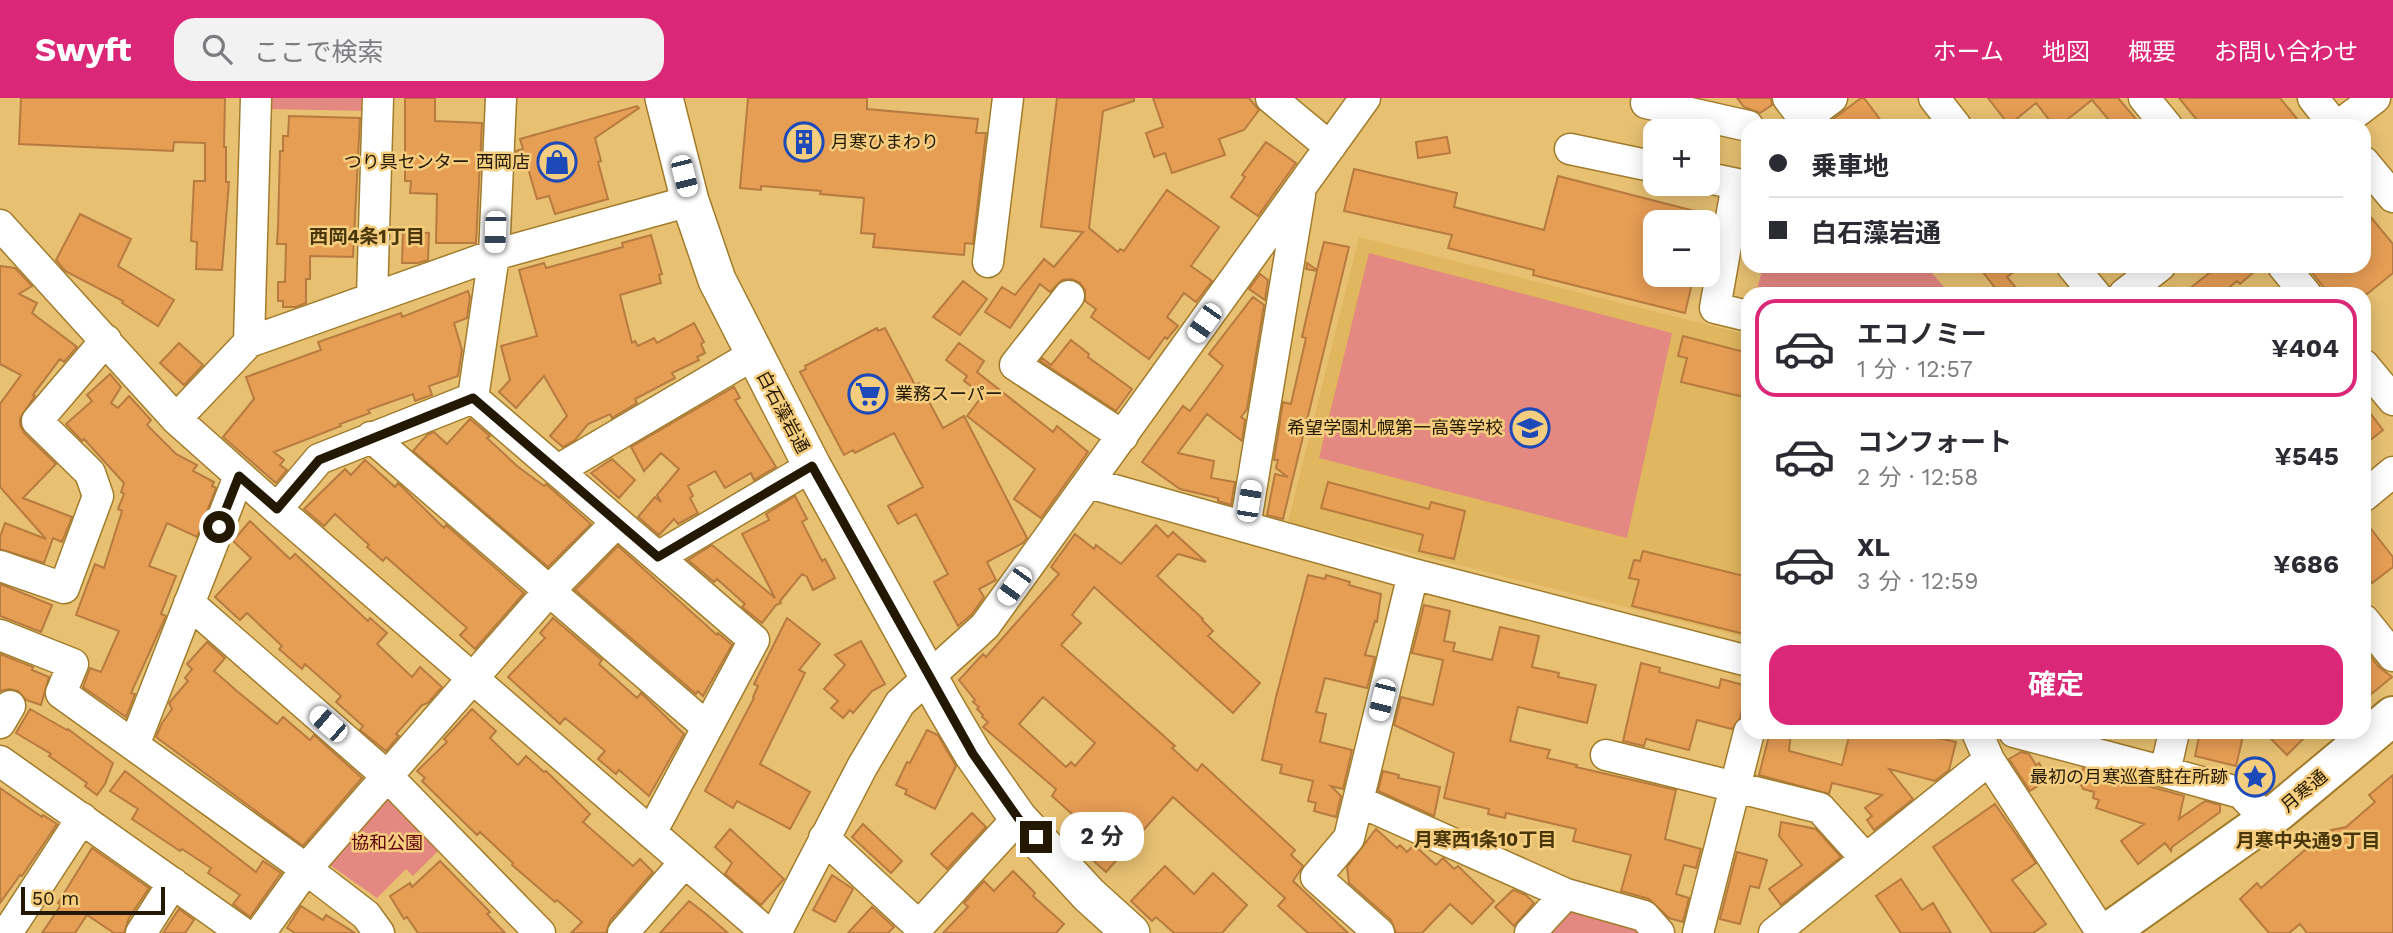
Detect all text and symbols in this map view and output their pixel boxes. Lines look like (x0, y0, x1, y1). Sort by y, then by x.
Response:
search box (174, 18, 664, 81)
text: Swyft (35, 30, 132, 69)
icon: search (198, 30, 236, 68)
text: ここで検索 (254, 37, 384, 67)
text: ホーム (1933, 38, 2004, 66)
text: 地図 (2042, 38, 2090, 66)
text: 概要 (2128, 38, 2176, 66)
text: お問い合わせ (2214, 38, 2358, 66)
map controls (1643, 119, 1720, 287)
button: + (1643, 119, 1720, 196)
building icon: 月寒ひまわり (783, 121, 825, 163)
place label: 月寒ひまわり (831, 131, 939, 152)
shop icon: つり具センター 西岡店 (536, 141, 578, 183)
place label: つり具センター 西岡店 (344, 151, 530, 172)
text: 乗車地 (1811, 151, 1889, 181)
car (669, 153, 700, 199)
button: − (1643, 210, 1720, 287)
car (484, 211, 507, 253)
text: 白石藻岩通 (1811, 218, 1941, 248)
district label: 西岡4条1丁目 (309, 225, 425, 248)
car (1184, 300, 1225, 346)
icon: car (1773, 317, 1836, 380)
text: エコノミー (1857, 319, 1987, 349)
text: ¥404 (2271, 333, 2339, 363)
text: 1 分 · 12:57 (1857, 356, 1973, 383)
street label: 白石藻岩通 (753, 367, 814, 456)
supermarket icon: 業務スーパー (847, 373, 889, 415)
place label: 業務スーパー (895, 383, 1003, 404)
school or university icon: 希望学園札幌第一高等学校 (1509, 407, 1551, 449)
place label: 希望学園札幌第一高等学校 (1287, 417, 1503, 438)
icon: car (1773, 425, 1836, 488)
text: コンフォート (1857, 427, 2012, 457)
text: ¥545 (2275, 441, 2339, 471)
text: 2 分 · 12:58 (1857, 464, 1978, 491)
car (1236, 479, 1263, 523)
route start (203, 511, 235, 543)
text: XL (1857, 532, 1890, 562)
icon: car (1773, 533, 1836, 596)
text: ¥686 (2273, 549, 2339, 579)
car (994, 563, 1035, 609)
text: 3 分 · 12:59 (1857, 568, 1978, 595)
button: 確定 (1769, 645, 2343, 725)
car (1367, 677, 1398, 723)
car (306, 702, 351, 746)
place icon: 最初の月寒巡査駐在所跡 (2234, 756, 2276, 798)
street label: 月寒通 (2276, 765, 2331, 816)
place label: 最初の月寒巡査駐在所跡 (2030, 766, 2228, 787)
callout: 2 分 (1060, 812, 1144, 862)
route end (1020, 821, 1052, 853)
text: 2 分 (1080, 823, 1124, 850)
district label: 月寒西1条10丁目 (1414, 828, 1556, 851)
district label: 月寒中央通9丁目 (2236, 829, 2380, 852)
park label: 協和公園 (351, 832, 423, 853)
scale bar (21, 884, 164, 916)
text: 50 m (32, 887, 79, 910)

